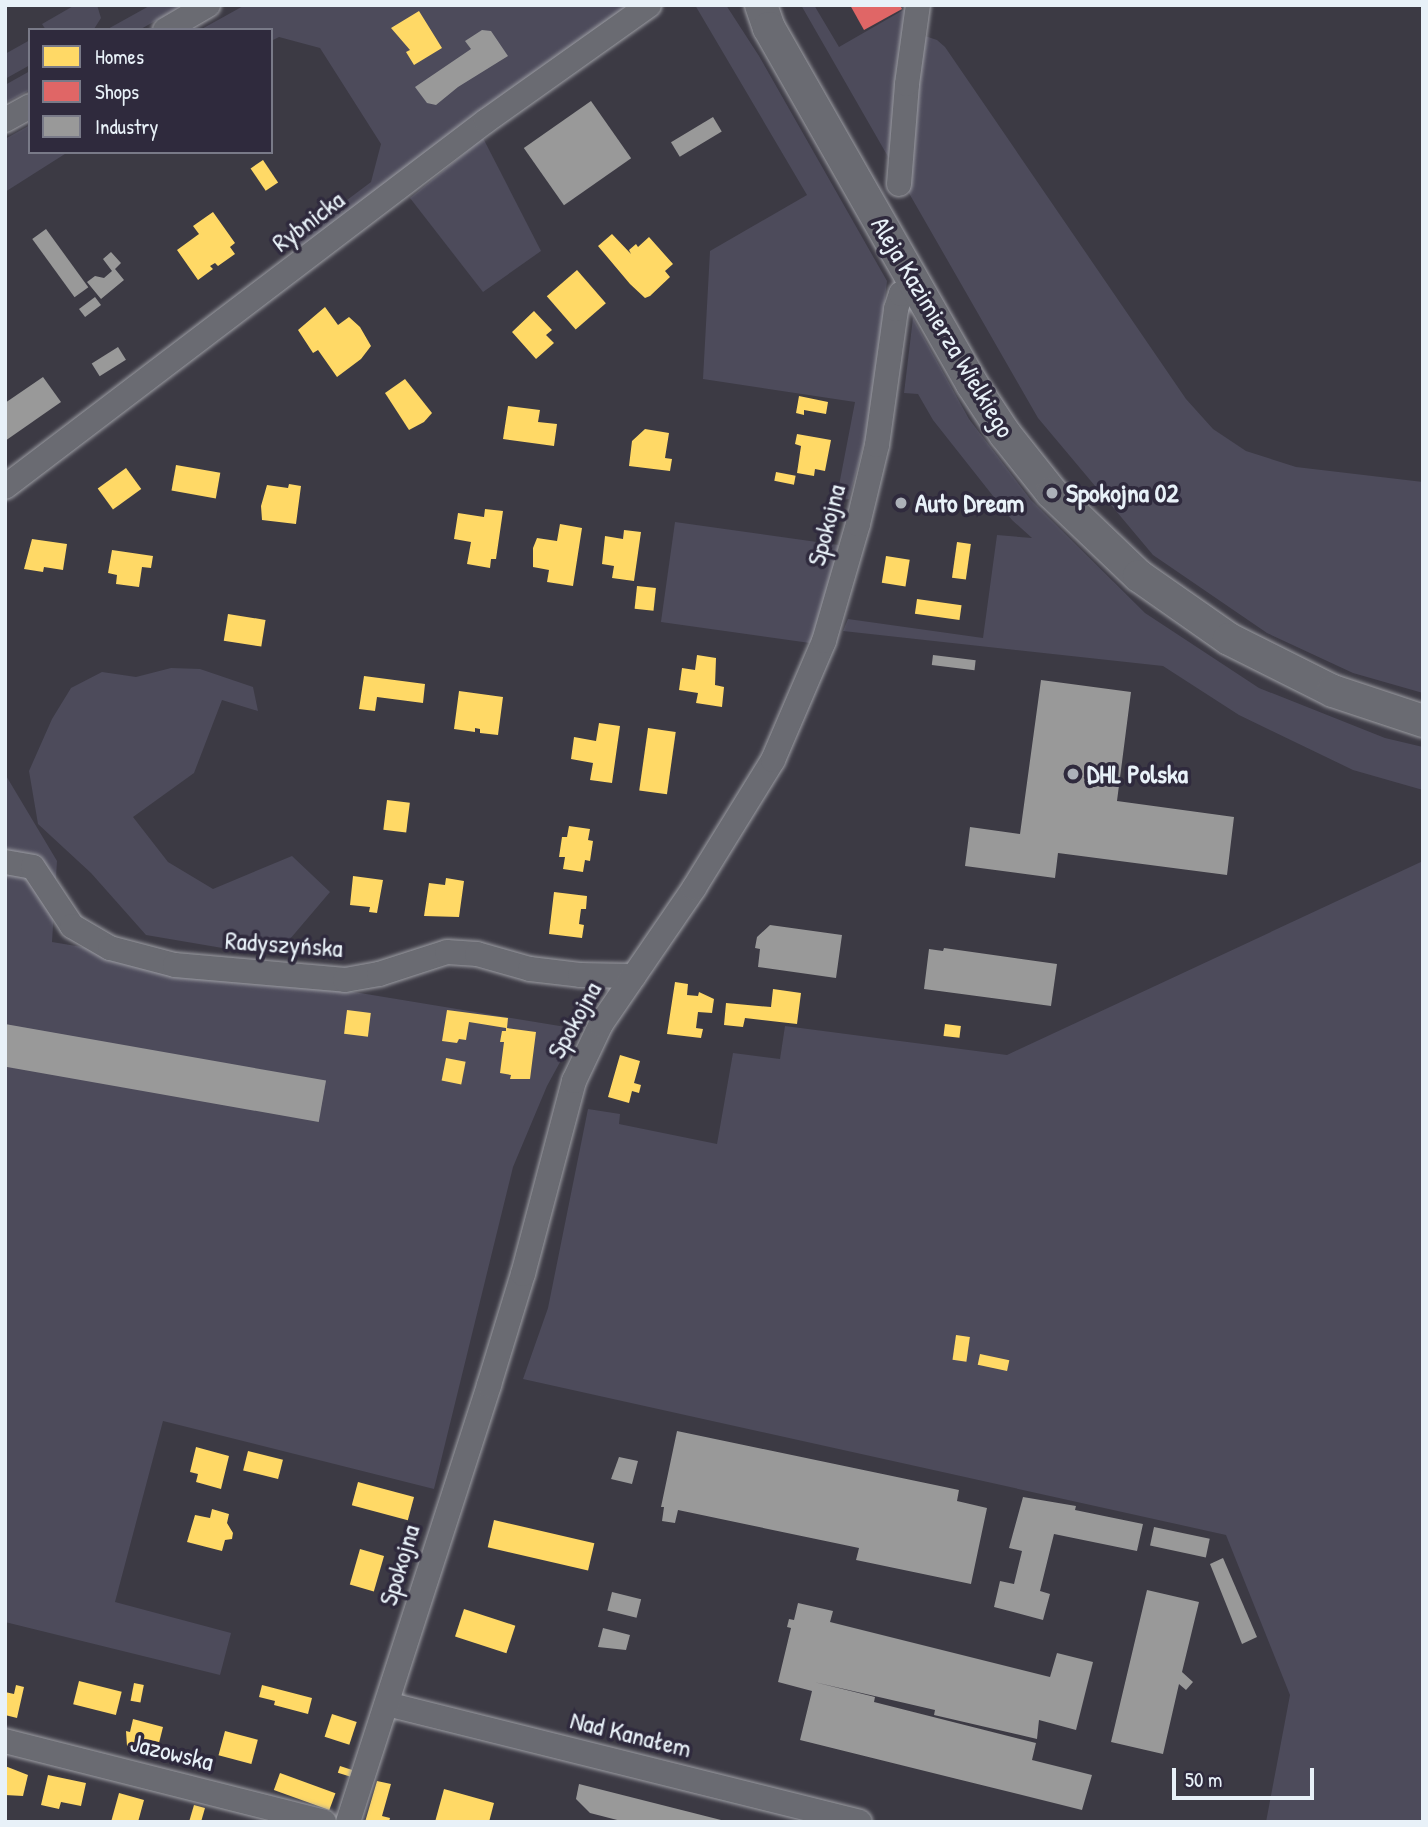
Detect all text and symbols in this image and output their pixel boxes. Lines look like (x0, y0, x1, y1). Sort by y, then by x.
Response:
legend (28, 28, 273, 154)
text: Homes (95, 42, 144, 71)
text: Shops (95, 77, 139, 106)
text: Industry (95, 112, 158, 141)
street label: Rybnicka (266, 184, 350, 258)
street label: Aleja Kazimierza Wielkiego (865, 211, 1021, 443)
place label: Spokojna 02 (1066, 477, 1179, 509)
street label: Spokojna (800, 481, 852, 569)
marker: Spokojna 02 (1044, 485, 1060, 501)
place label: Auto Dream (915, 487, 1024, 519)
marker: Auto Dream (893, 495, 909, 511)
place label: DHL Polska (1087, 758, 1188, 790)
marker: DHL Polska (1065, 766, 1081, 782)
street label: Radyszyńska (224, 924, 344, 964)
street label: Spokojna (540, 976, 608, 1064)
street label: Spokojna (372, 1521, 426, 1609)
street label: Nad Kanałem (567, 1704, 695, 1764)
street label: Jazowska (127, 1727, 217, 1777)
scale bar (1176, 1754, 1318, 1798)
text: 50 m (1185, 1765, 1222, 1794)

